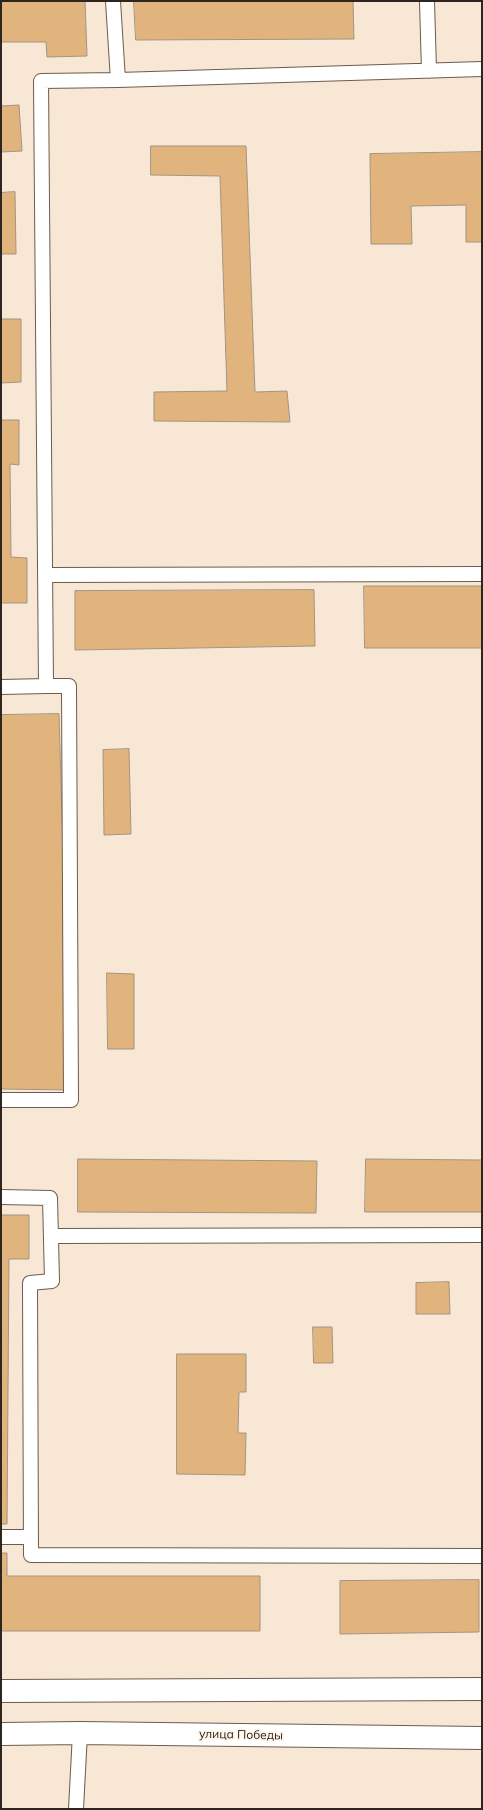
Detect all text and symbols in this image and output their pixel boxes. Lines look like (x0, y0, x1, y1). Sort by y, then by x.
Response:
street label: улица Победы (199, 1727, 283, 1743)

